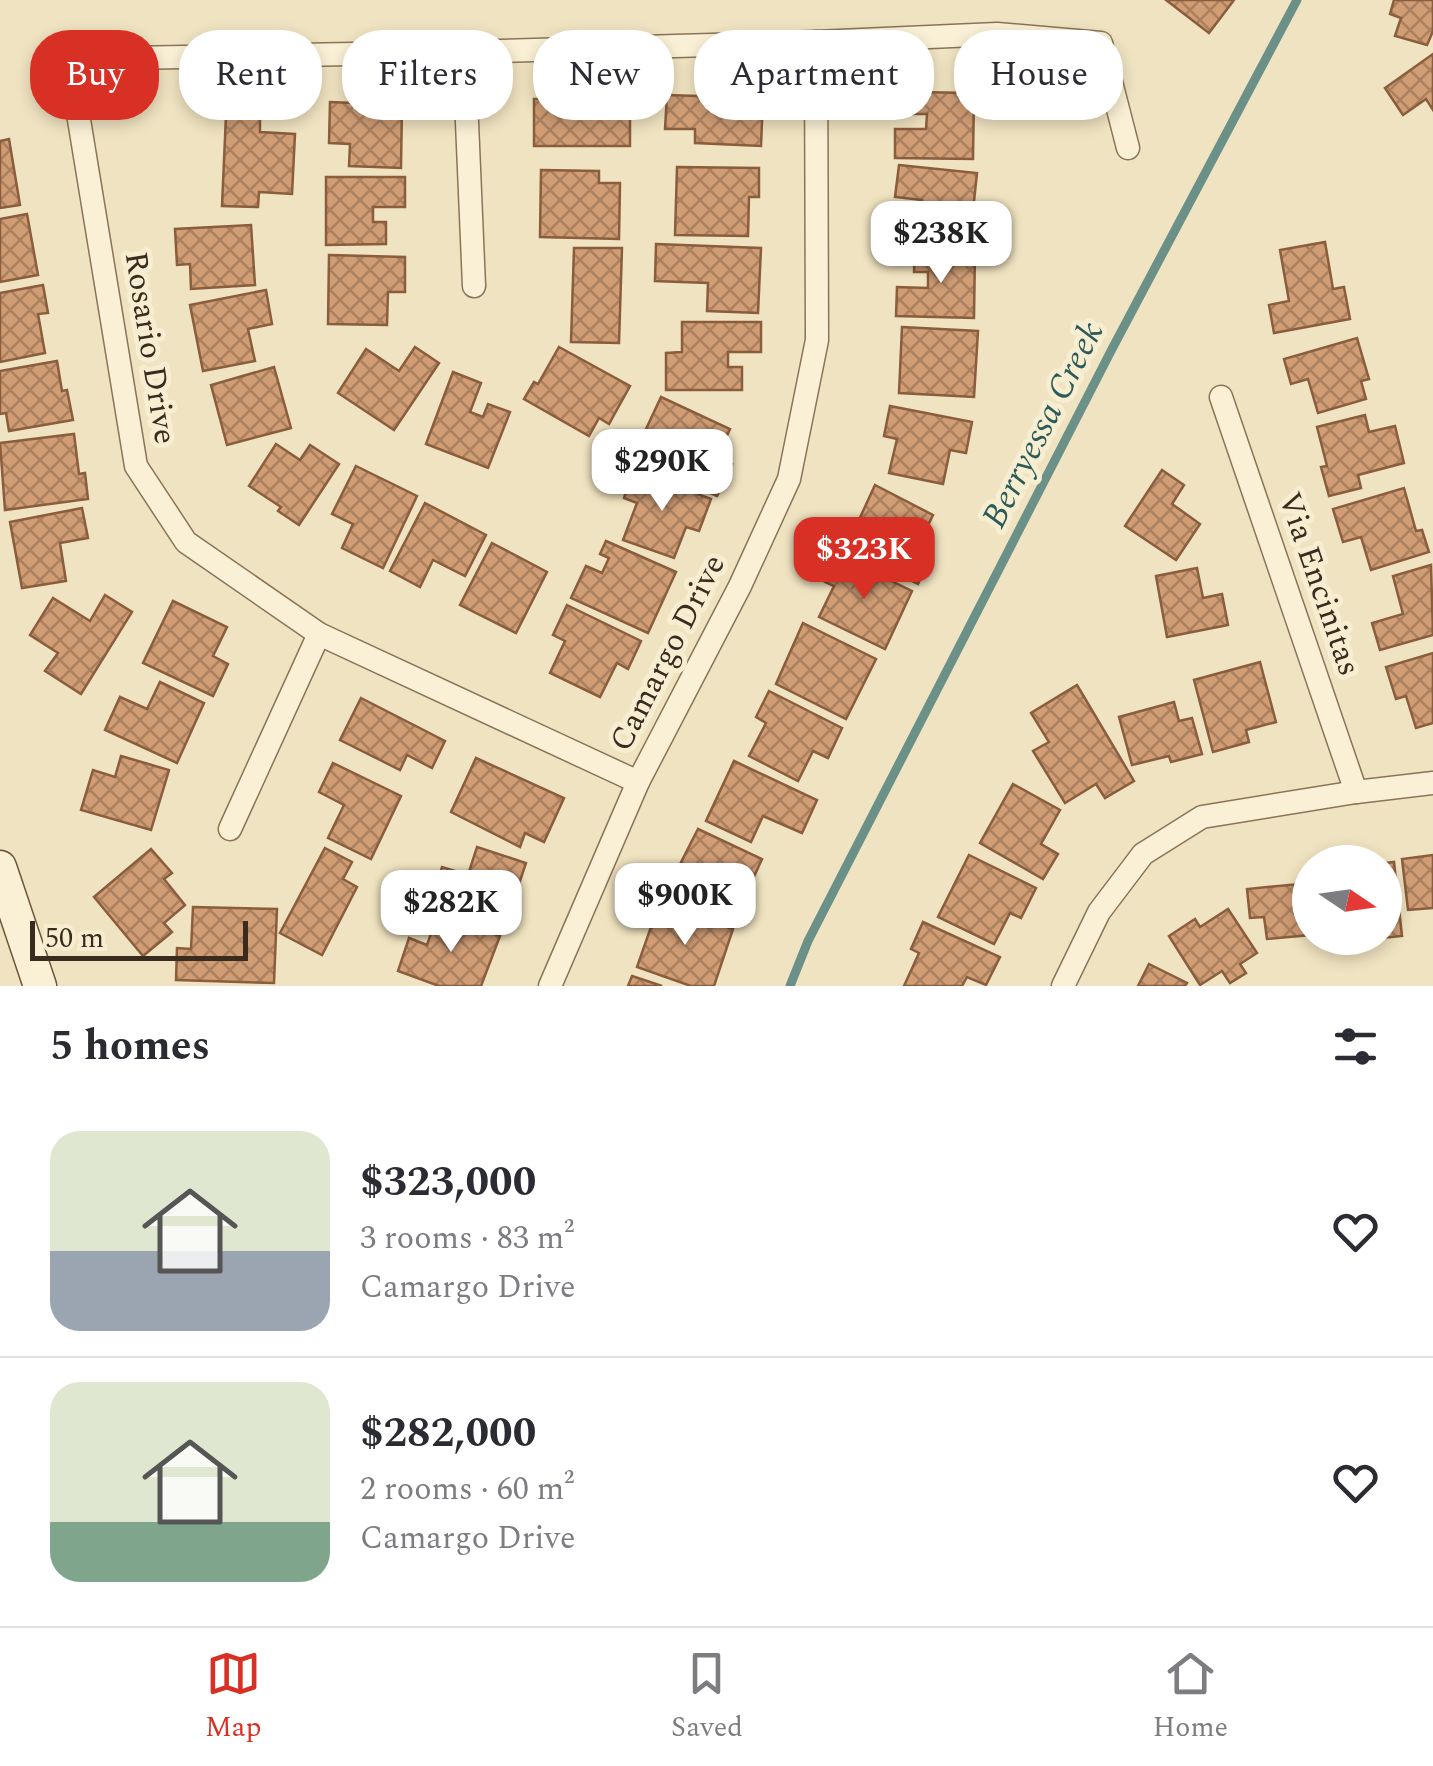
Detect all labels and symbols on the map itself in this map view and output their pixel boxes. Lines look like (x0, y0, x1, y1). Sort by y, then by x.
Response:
pin: $238K (871, 201, 1011, 286)
street label: Rosario Drive (111, 248, 189, 448)
water label: Berryessa Creek (968, 312, 1118, 538)
pin: $290K (592, 429, 732, 514)
street label: Via Encinitas (1265, 486, 1373, 682)
pin: $323K (794, 517, 934, 602)
street label: Camargo Drive (597, 546, 739, 760)
north arrow (1292, 845, 1402, 955)
pin: $900K (615, 863, 755, 948)
pin: $282K (381, 870, 521, 955)
scale bar (30, 916, 248, 960)

